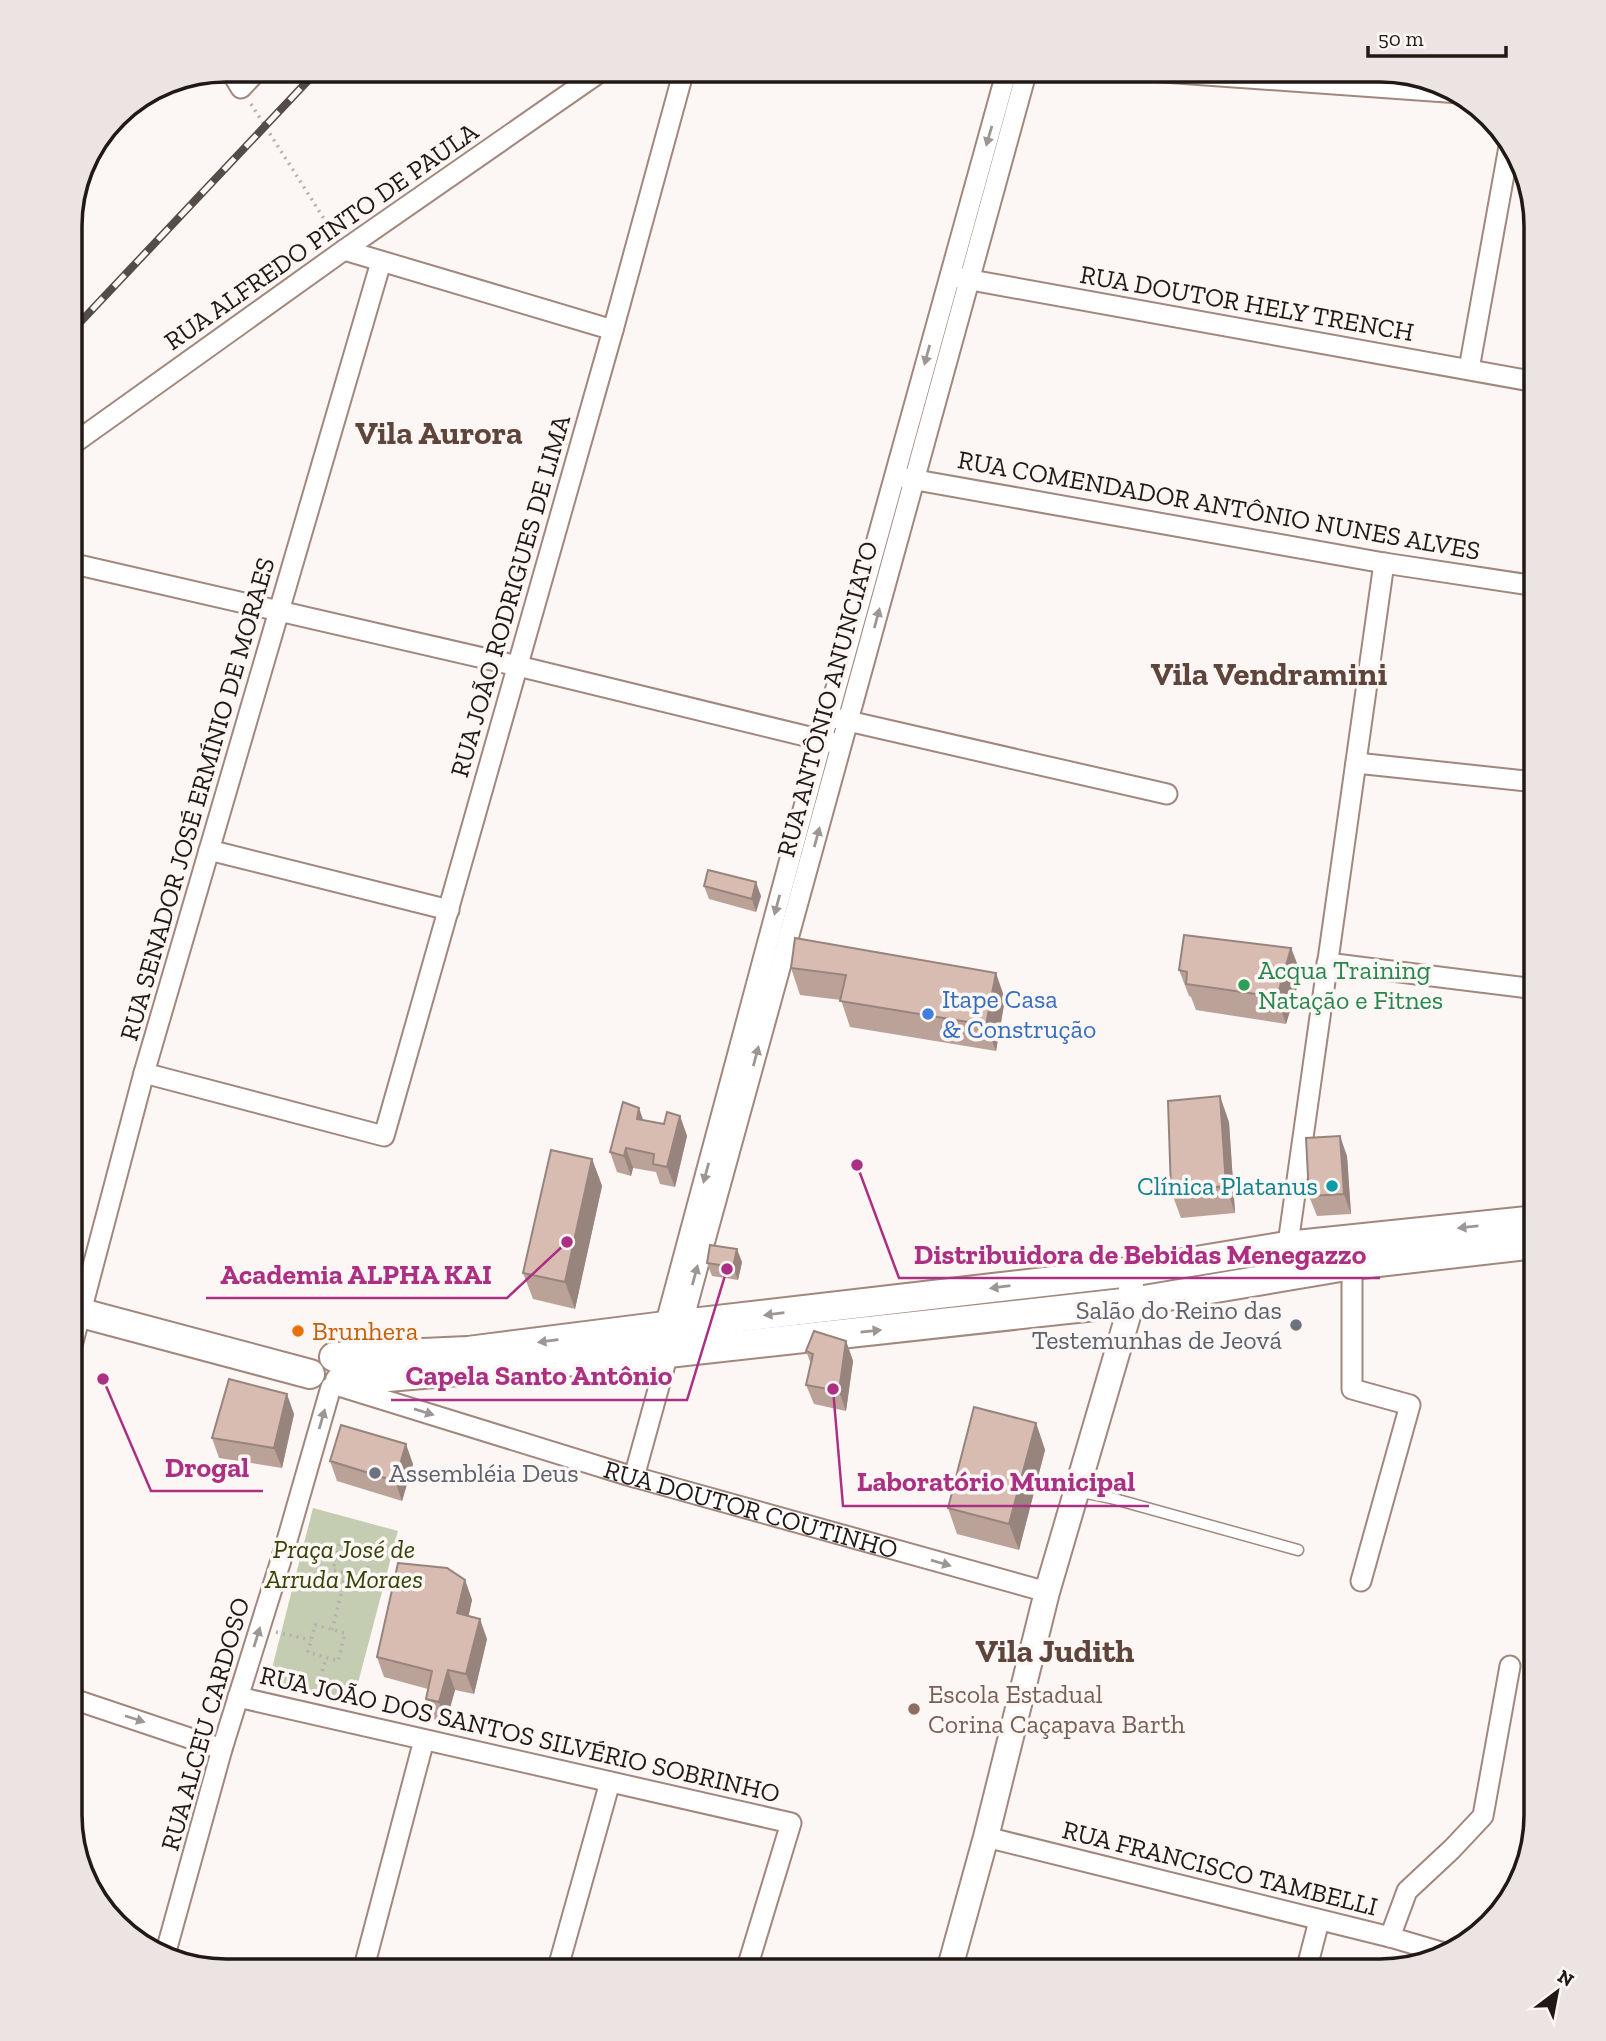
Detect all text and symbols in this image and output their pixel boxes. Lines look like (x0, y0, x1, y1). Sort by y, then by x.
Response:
scale bar (1368, 14, 1506, 58)
text: 50 m (1378, 26, 1424, 51)
street label: RUA ALFREDO PINTO DE PAULA (158, 114, 485, 357)
one-way arrow (983, 126, 993, 147)
street label: RUA DOUTOR HELY TRENCH (1078, 258, 1416, 348)
one-way arrow (921, 344, 932, 366)
street label: RUA JOÃO RODRIGUES DE LIMA (443, 410, 577, 781)
district label: Vila Aurora (355, 413, 523, 452)
street label: RUA COMENDADOR ANTÔNIO NUNES ALVES (955, 443, 1483, 567)
street label: RUA ANTÔNIO ANUNCIATO (769, 538, 885, 860)
street label: RUA SENADOR JOSÉ ERMÍNIO DE MORAES (113, 554, 281, 1044)
one-way arrow (872, 606, 883, 628)
district label: Vila Vendramini (1151, 654, 1387, 693)
one-way arrow (812, 826, 822, 847)
one-way arrow (772, 895, 782, 916)
place label: Acqua Training Natação e Fitnes (1258, 954, 1443, 1016)
marker: Acqua Training Natação e Fitnes (1236, 977, 1252, 993)
place label: Itape Casa & Construção (942, 983, 1096, 1045)
marker: Itape Casa & Construção (920, 1006, 936, 1022)
one-way arrow (751, 1045, 762, 1067)
one-way arrow (700, 1162, 711, 1184)
place label: Clínica Platanus (1137, 1170, 1318, 1202)
marker: Clínica Platanus (1324, 1178, 1340, 1194)
one-way arrow (1457, 1222, 1479, 1233)
callout: Distribuidora de Bebidas Menegazzo (899, 1229, 1380, 1278)
text: Distribuidora de Bebidas Menegazzo (914, 1238, 1367, 1271)
callout: Academia ALPHA KAI (206, 1249, 507, 1298)
text: Academia ALPHA KAI (220, 1258, 492, 1291)
one-way arrow (691, 1265, 701, 1286)
one-way arrow (988, 1282, 1010, 1293)
place label: Salão do Reino das Testemunhas de Jeová (1032, 1294, 1282, 1356)
one-way arrow (762, 1308, 784, 1319)
place label: Brunhera (312, 1315, 419, 1347)
marker: Salão do Reino das Testemunhas de Jeová (1288, 1317, 1304, 1333)
marker: Brunhera (290, 1323, 306, 1339)
one-way arrow (860, 1325, 882, 1336)
one-way arrow (537, 1335, 559, 1346)
callout: Capela Santo Antônio (391, 1351, 687, 1400)
text: Capela Santo Antônio (406, 1359, 673, 1392)
one-way arrow (318, 1408, 328, 1429)
one-way arrow (414, 1408, 435, 1418)
callout: Drogal (151, 1442, 263, 1491)
text: Drogal (165, 1451, 249, 1484)
street label: RUA DOUTOR COUTINHO (600, 1453, 901, 1566)
place label: Assembléia Deus (389, 1457, 579, 1489)
callout: Laboratório Municipal (843, 1457, 1149, 1506)
marker: Assembléia Deus (367, 1465, 383, 1481)
text: Laboratório Municipal (857, 1465, 1135, 1498)
park label: Praça José de Arruda Moraes (264, 1533, 423, 1595)
one-way arrow (931, 1558, 952, 1568)
street label: RUA ALCEU CARDOSO (154, 1594, 256, 1854)
one-way arrow (252, 1626, 262, 1647)
district label: Vila Judith (976, 1631, 1134, 1670)
street label: RUA JOÃO DOS SANTOS SILVÉRIO SOBRINHO (257, 1659, 783, 1809)
place label: Escola Estadual Corina Caçapava Barth (928, 1678, 1185, 1740)
marker: Escola Estadual Corina Caçapava Barth (906, 1701, 922, 1717)
one-way arrow (124, 1715, 145, 1725)
street label: RUA FRANCISCO TAMBELLI (1059, 1813, 1381, 1923)
north arrow (1522, 1957, 1592, 2027)
text: N (1554, 1964, 1578, 1992)

